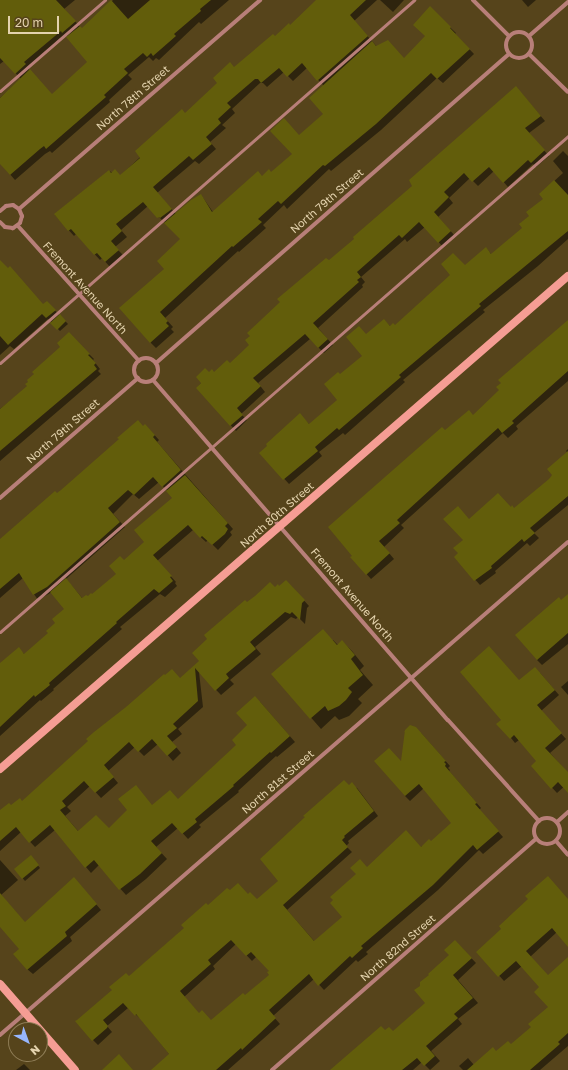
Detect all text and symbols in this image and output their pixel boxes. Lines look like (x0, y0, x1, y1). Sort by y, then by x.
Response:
scale bar (10, 8, 61, 34)
text: 20 m (15, 15, 43, 30)
street label: North 78th Street (94, 63, 172, 133)
street label: North 79th Street (288, 166, 366, 236)
street label: Fremont Avenue North (40, 239, 130, 337)
street label: North 79th Street (24, 396, 102, 466)
street label: North 80th Street (237, 479, 317, 551)
street label: Fremont Avenue North (308, 546, 396, 644)
street label: North 81st Street (239, 747, 317, 817)
street label: North 82nd Street (358, 912, 438, 984)
north arrow (8, 1022, 48, 1062)
text: N (28, 1043, 43, 1058)

